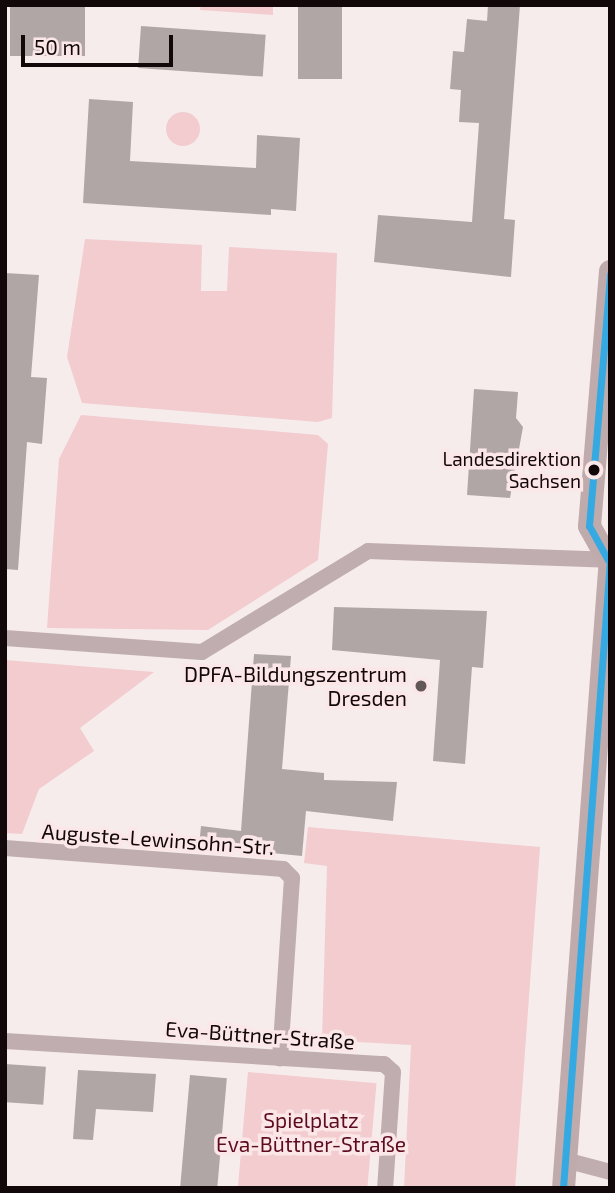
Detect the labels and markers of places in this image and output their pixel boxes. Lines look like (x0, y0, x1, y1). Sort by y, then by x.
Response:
place label: Landesdirektion Sachsen (442, 448, 581, 492)
marker: Landesdirektion Sachsen (587, 463, 601, 477)
place label: DPFA-Bildungszentrum Dresden (184, 661, 407, 711)
marker: DPFA-Bildungszentrum Dresden (413, 678, 429, 694)

